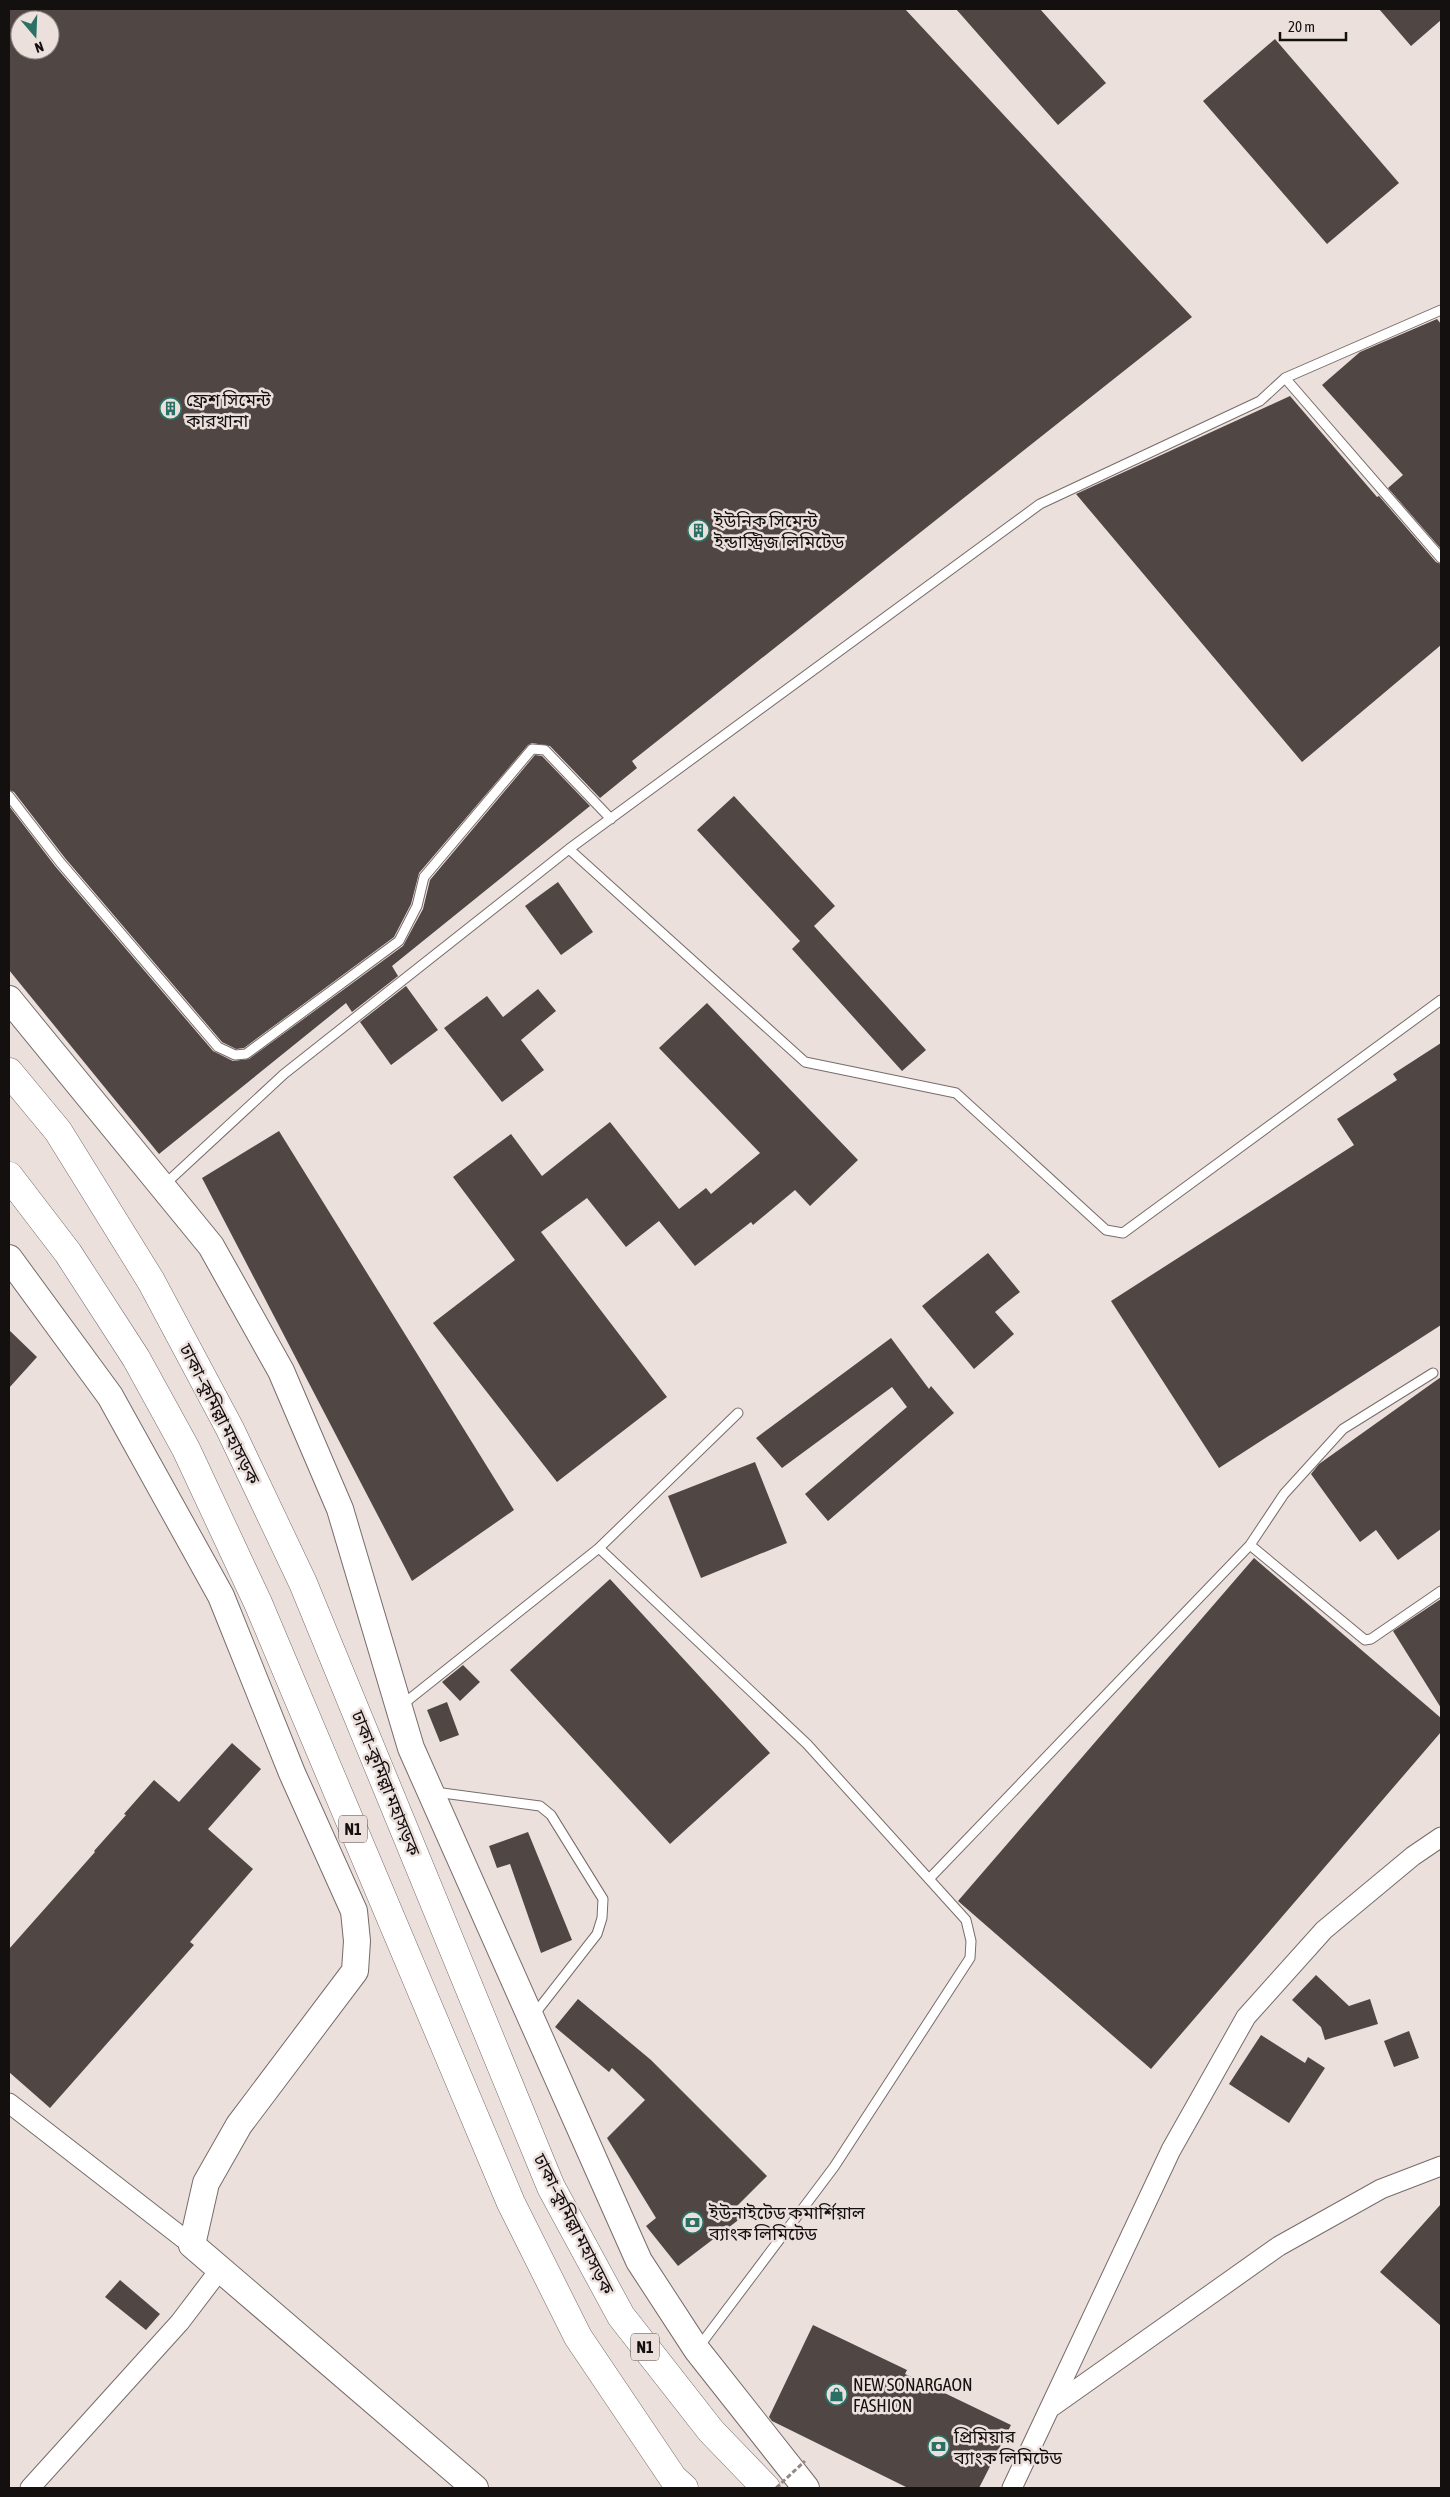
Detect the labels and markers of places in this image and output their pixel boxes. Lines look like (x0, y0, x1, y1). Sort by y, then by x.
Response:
place label: ফ্রেশ সিমেন্ট কারখানা (185, 389, 272, 431)
building icon: ফ্রেশ সিমেন্ট কারখানা (158, 397, 182, 421)
place label: ইউনিক সিমেন্ট ইন্ডাস্ট্রিজ লিমিটেড (713, 510, 845, 552)
building icon: ইউনিক সিমেন্ট ইন্ডাস্ট্রিজ লিমিটেড (686, 518, 710, 542)
place label: ইউনাইটেড কমার্শিয়াল ব্যাংক লিমিটেড (708, 2202, 866, 2244)
bank icon: ইউনাইটেড কমার্শিয়াল ব্যাংক লিমিটেড (681, 2210, 705, 2234)
place label: NEW SONARGAON FASHION (853, 2374, 973, 2416)
shop icon: NEW SONARGAON FASHION (825, 2382, 849, 2406)
place label: প্রিমিয়ার ব্যাংক লিমিটেড (953, 2426, 1062, 2468)
bank icon: প্রিমিয়ার ব্যাংক লিমিটেড (926, 2434, 950, 2458)

